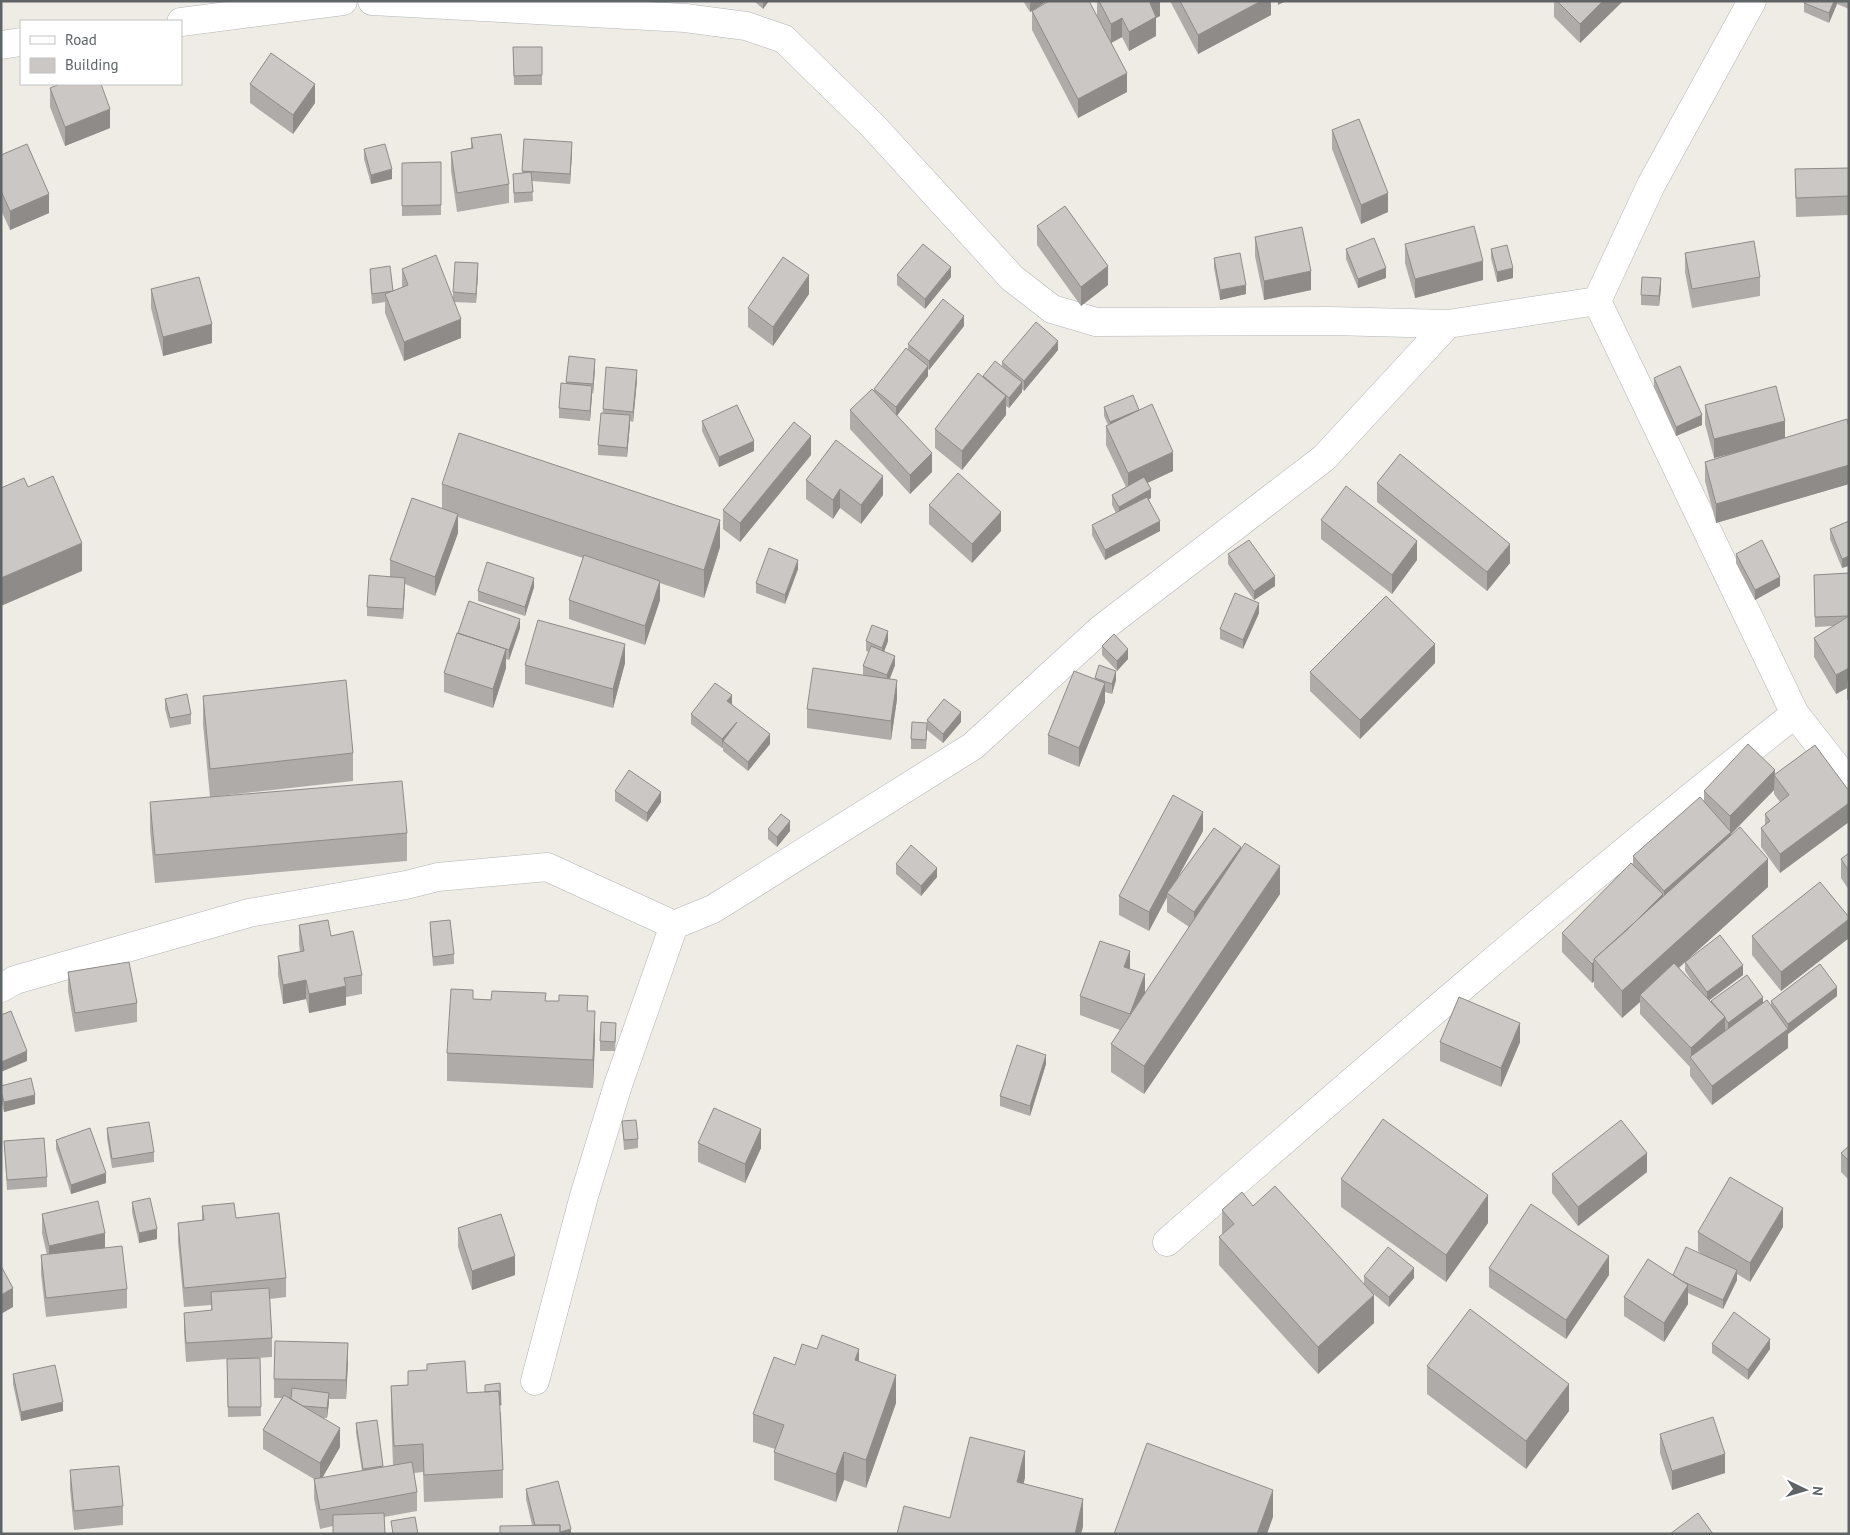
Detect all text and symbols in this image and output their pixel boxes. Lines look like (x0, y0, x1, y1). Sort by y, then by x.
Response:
legend (20, 20, 182, 85)
text: Road (65, 30, 97, 49)
text: Building (65, 55, 119, 74)
north arrow (1780, 1465, 1830, 1515)
text: N (1809, 1486, 1827, 1497)

